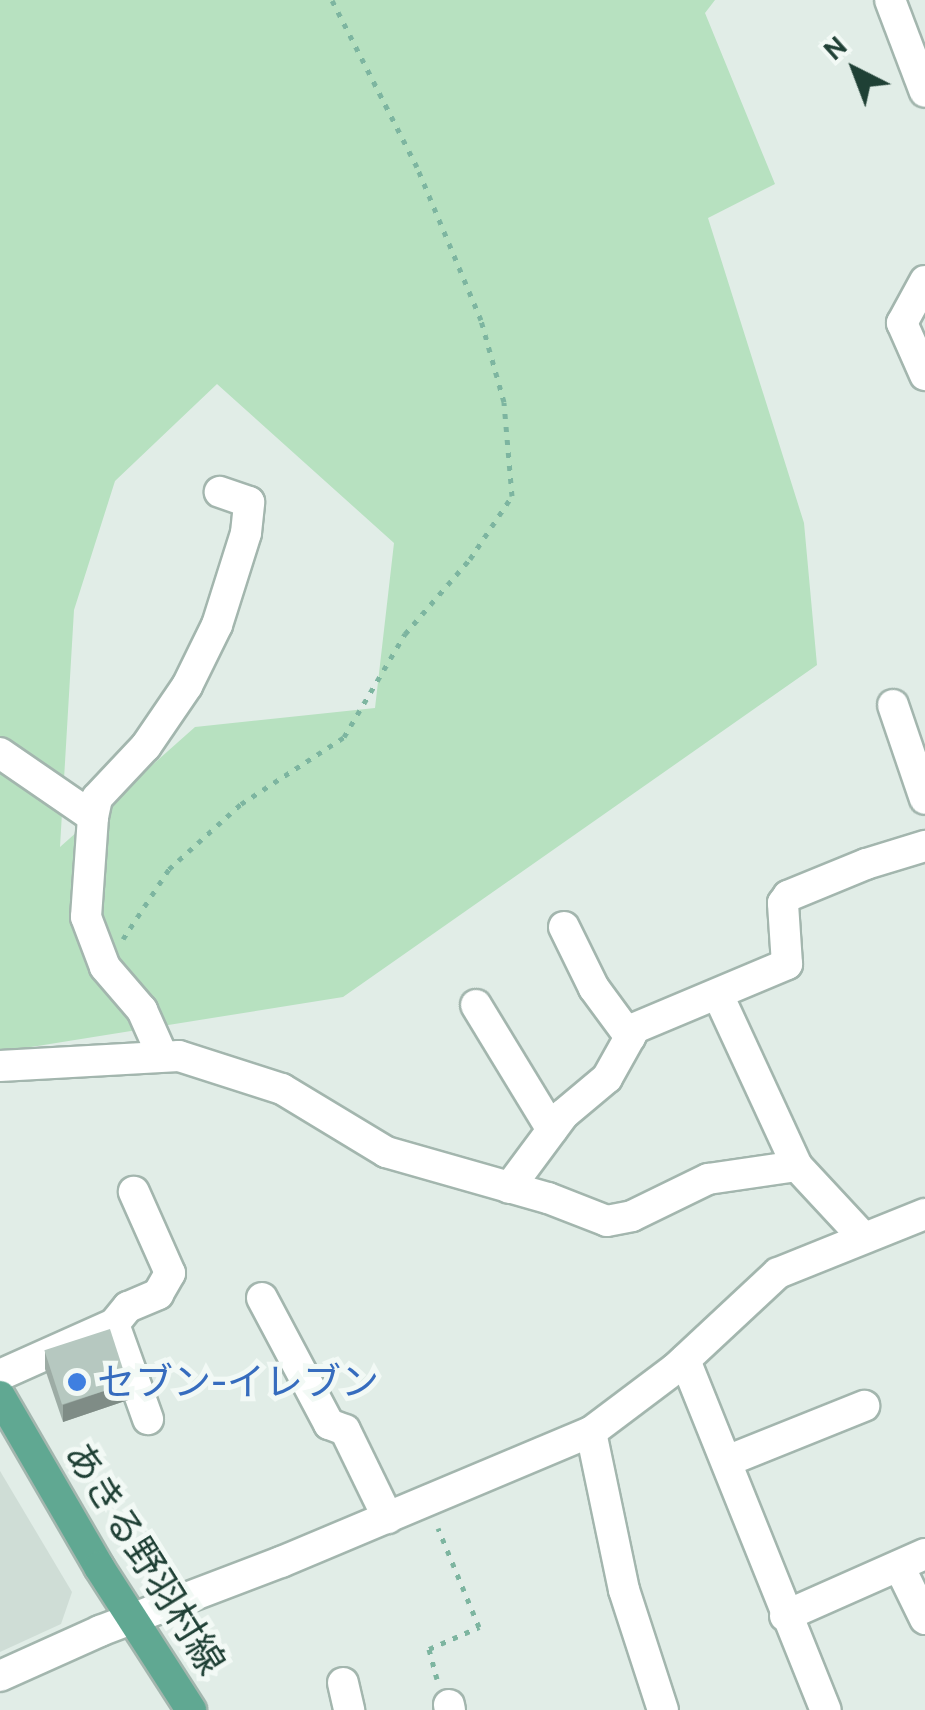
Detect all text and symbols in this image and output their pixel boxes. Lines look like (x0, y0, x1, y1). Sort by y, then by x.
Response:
north arrow (805, 20, 905, 120)
text: N (816, 28, 854, 67)
place label: セブン-イレブン (97, 1359, 379, 1405)
marker: セブン-イレブン (66, 1371, 88, 1393)
street label: あきる野羽村線 (55, 1433, 235, 1683)

